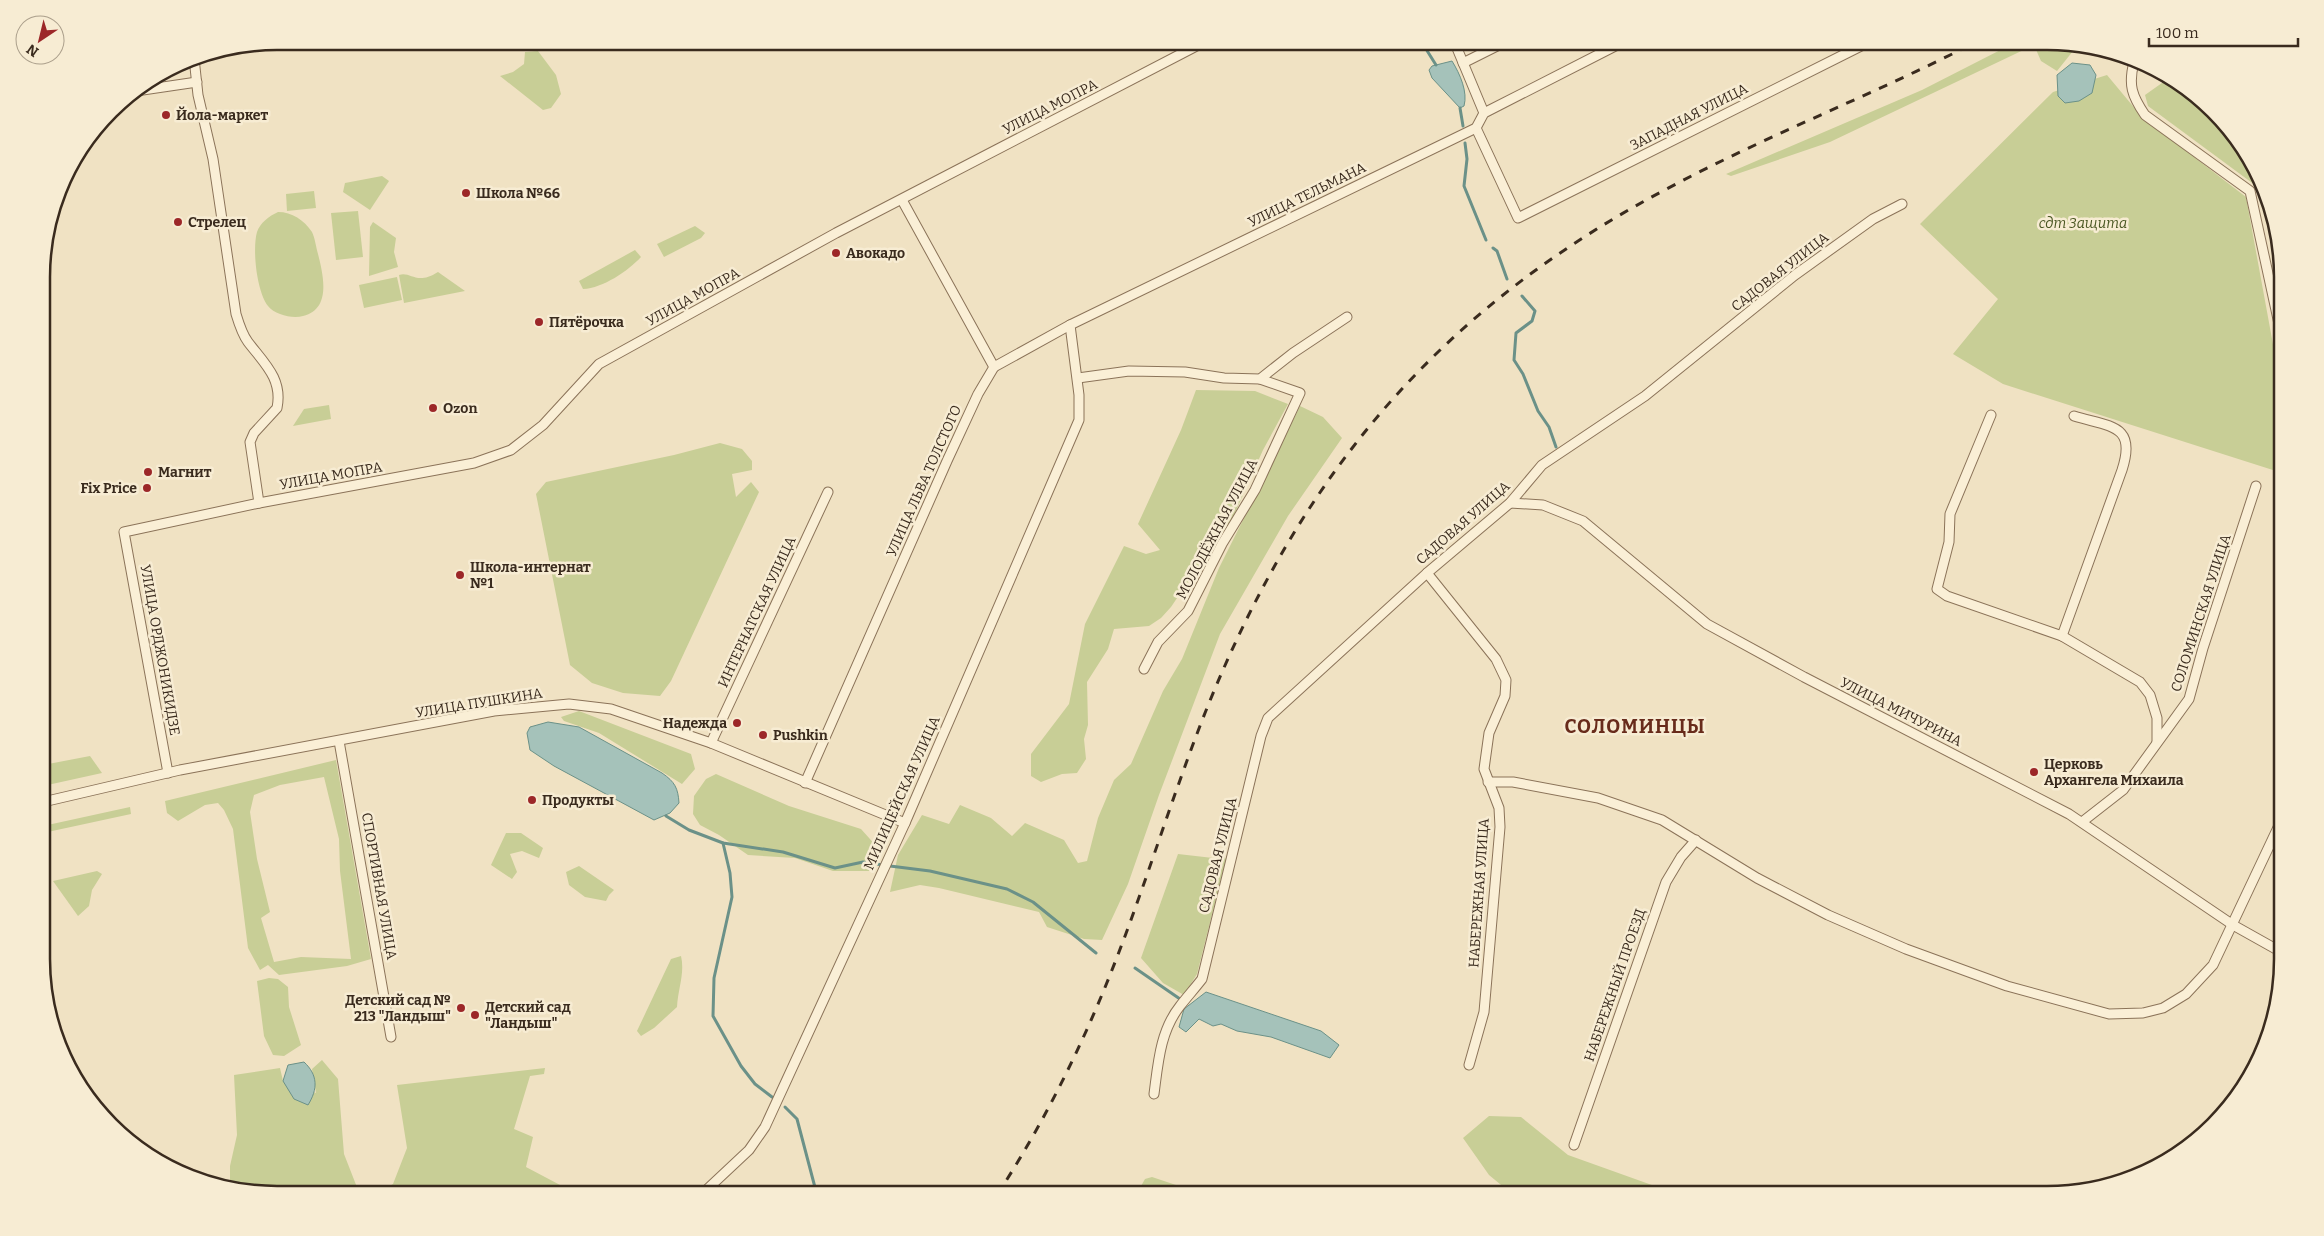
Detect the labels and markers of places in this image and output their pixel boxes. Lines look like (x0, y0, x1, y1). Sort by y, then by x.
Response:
place label: Йола-маркет (176, 106, 269, 124)
marker: Йола-маркет (160, 109, 172, 121)
place label: Школа №66 (476, 185, 560, 202)
marker: Школа №66 (460, 187, 472, 199)
place label: Стрелец (188, 214, 247, 231)
marker: Стрелец (172, 216, 184, 228)
place label: Авокадо (846, 245, 905, 262)
marker: Авокадо (830, 247, 842, 259)
place label: Пятёрочка (549, 314, 624, 331)
marker: Пятёрочка (533, 316, 545, 328)
place label: Ozon (443, 400, 477, 417)
marker: Ozon (427, 402, 439, 414)
place label: Магнит (158, 464, 212, 481)
marker: Магнит (142, 466, 154, 478)
place label: Fix Price (80, 480, 137, 497)
marker: Fix Price (141, 482, 153, 494)
place label: Школа-интернат №1 (470, 559, 591, 592)
marker: Школа-интернат №1 (454, 569, 466, 581)
place label: Надежда (663, 715, 727, 732)
marker: Надежда (731, 717, 743, 729)
place label: Pushkin (773, 727, 828, 744)
marker: Pushkin (757, 729, 769, 741)
place label: Церковь Архангела Михаила (2044, 756, 2184, 789)
marker: Церковь Архангела Михаила (2028, 766, 2040, 778)
place label: Продукты (542, 792, 614, 809)
marker: Продукты (526, 794, 538, 806)
place label: Детский сад № 213 "Ландыш" (345, 992, 451, 1025)
place label: Детский сад "Ландыш" (485, 999, 571, 1032)
marker: Детский сад № 213 "Ландыш" (455, 1002, 467, 1014)
marker: Детский сад "Ландыш" (469, 1009, 481, 1021)

